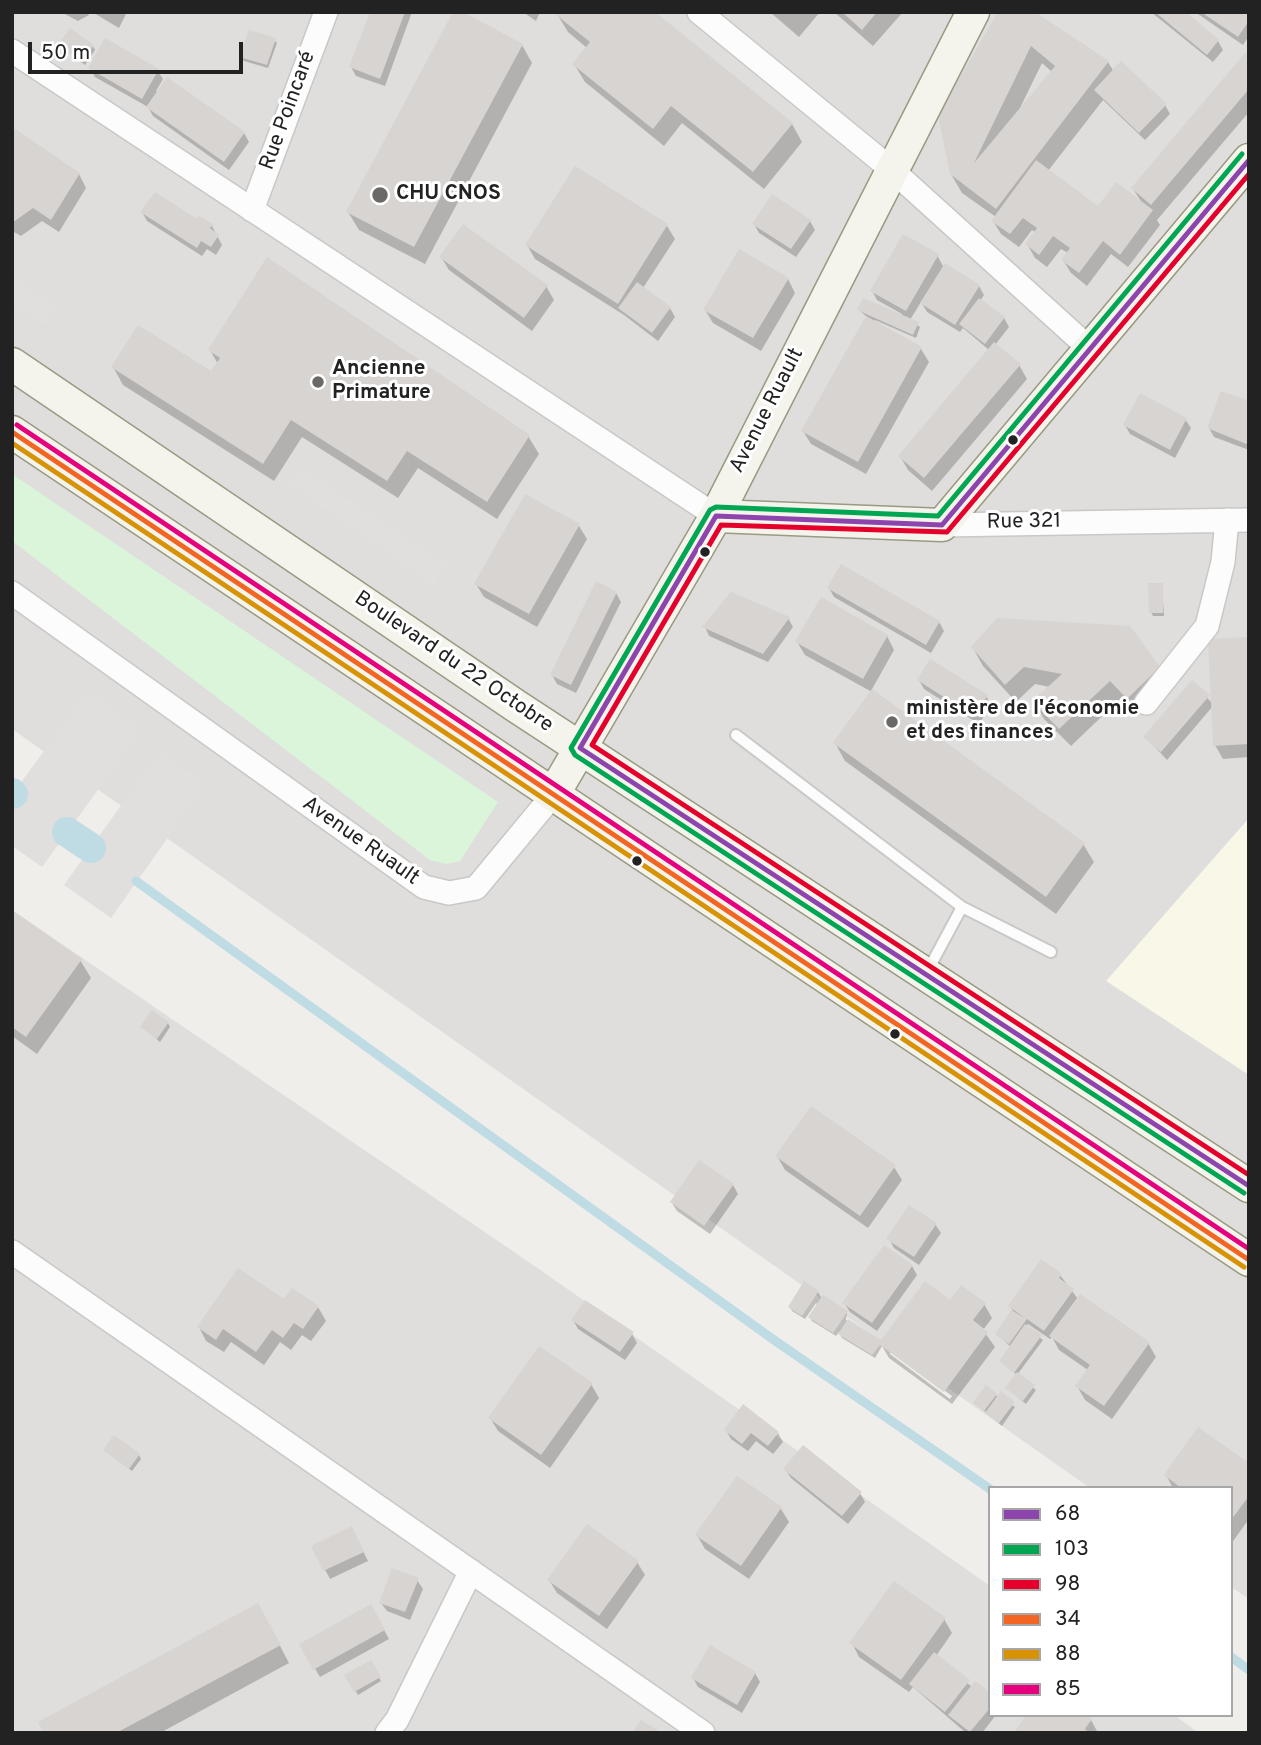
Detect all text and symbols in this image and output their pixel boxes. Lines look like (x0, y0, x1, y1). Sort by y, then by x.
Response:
scale bar (32, 28, 247, 72)
text: 50 m (41, 40, 90, 67)
street label: Rue Poincaré (256, 48, 322, 174)
place label: CHU CNOS (396, 182, 501, 208)
marker: CHU CNOS (370, 185, 390, 205)
street label: Avenue Ruault (726, 344, 810, 478)
place label: Ancienne Primature (332, 357, 431, 407)
marker: Ancienne Primature (310, 374, 326, 390)
unlabelled marker (1006, 433, 1020, 447)
street label: Rue 321 (987, 510, 1061, 536)
unlabelled marker (698, 545, 712, 559)
street label: Boulevard du 22 Octobre (349, 587, 557, 739)
place label: ministère de l'économie et des finances (906, 697, 1139, 747)
marker: ministère de l'économie et des finances (884, 714, 900, 730)
street label: Avenue Ruault (297, 792, 423, 892)
unlabelled marker (630, 854, 644, 868)
unlabelled marker (888, 1027, 902, 1041)
legend (988, 1486, 1233, 1717)
text: 68 (1055, 1501, 1080, 1528)
text: 103 (1055, 1536, 1089, 1563)
text: 98 (1055, 1571, 1080, 1598)
text: 34 (1055, 1606, 1081, 1633)
text: 88 (1055, 1641, 1081, 1668)
text: 85 (1055, 1676, 1081, 1703)

